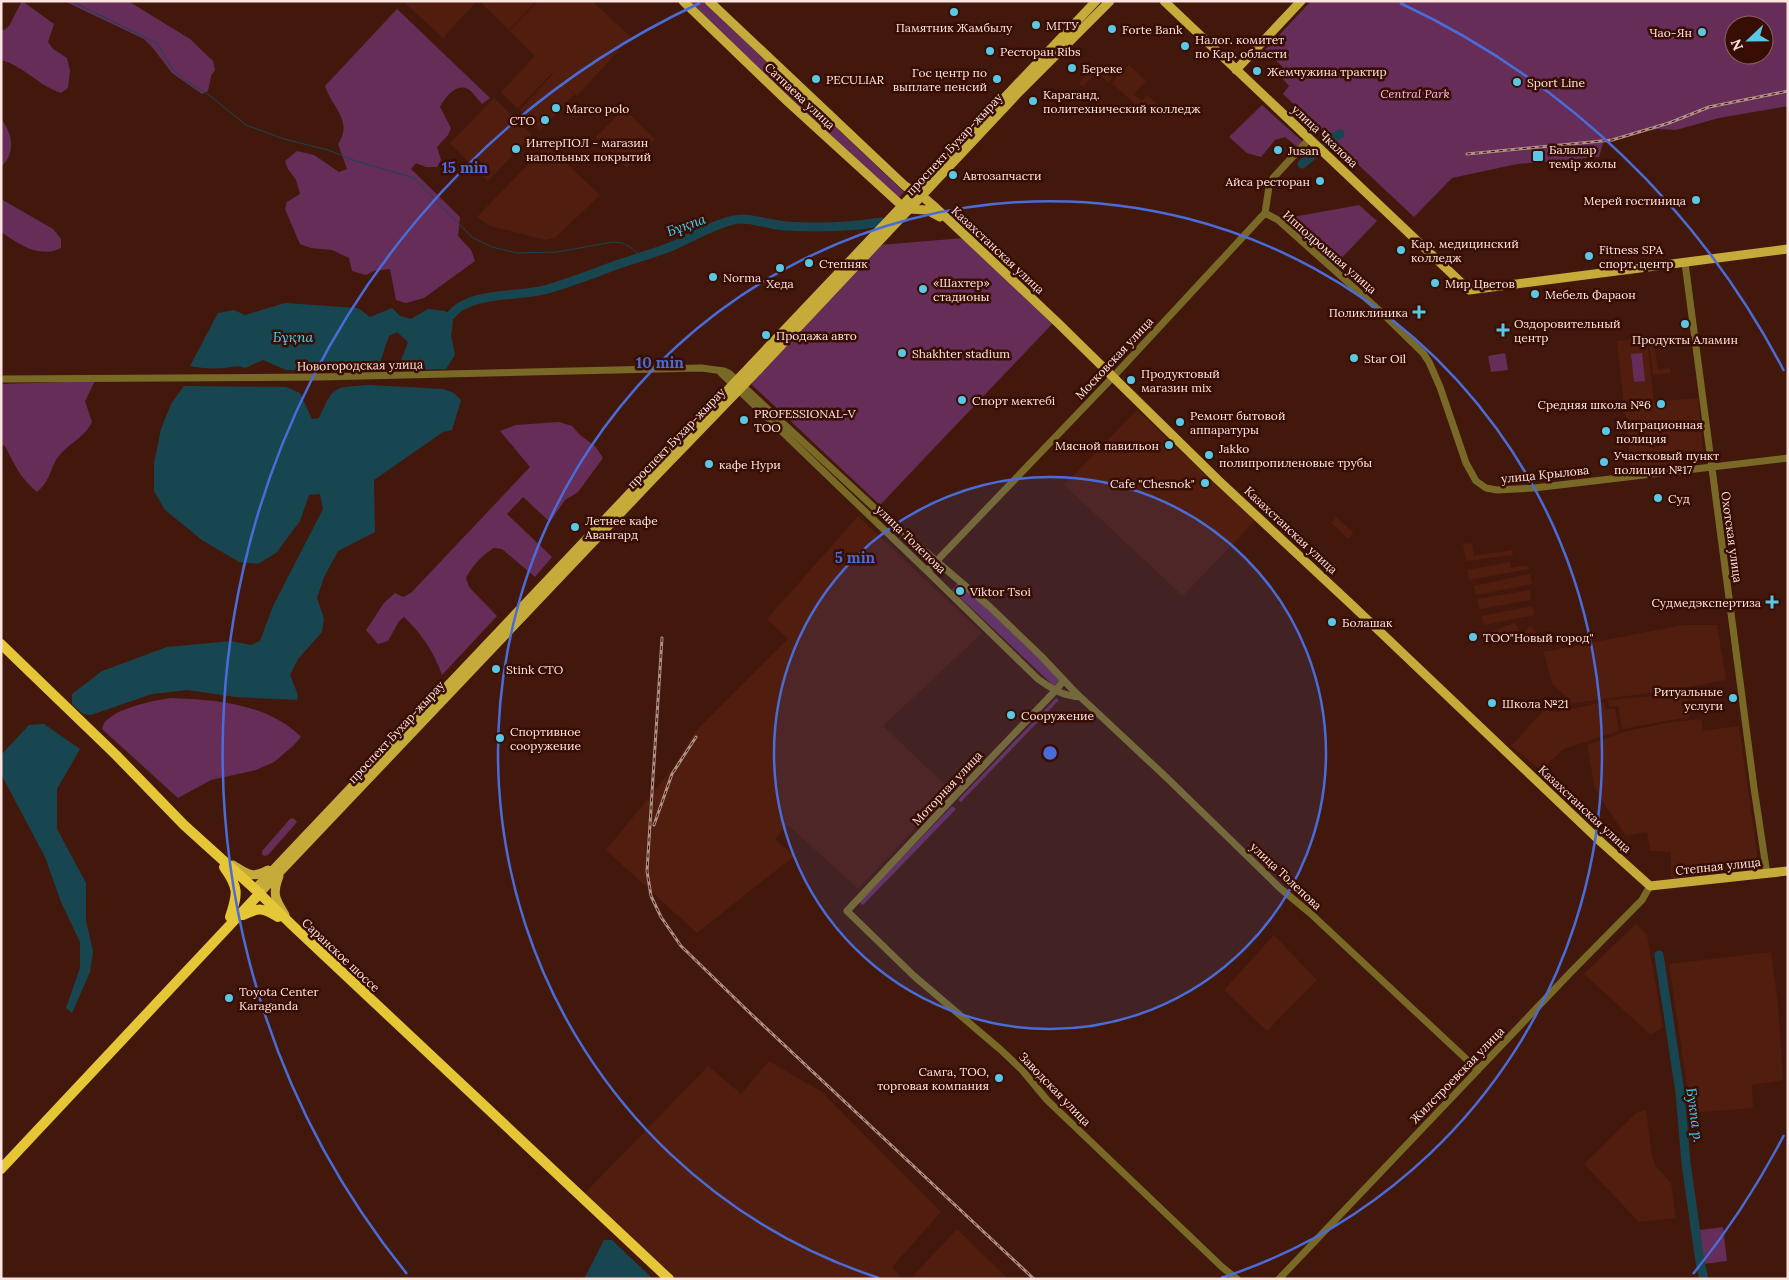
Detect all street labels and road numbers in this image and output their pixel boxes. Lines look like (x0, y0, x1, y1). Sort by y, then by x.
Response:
street label: Сатпаева улица (762, 60, 838, 132)
street label: проспект Бухар-жырау (903, 89, 1006, 198)
street label: улица Чкалова (1289, 101, 1361, 171)
street label: Казахстанская улица (948, 203, 1048, 297)
street label: Ипподромная улица (1280, 207, 1380, 297)
street label: Московская улица (1072, 314, 1156, 402)
street label: Новогородская улица (297, 356, 423, 374)
street label: проспект Бухар-жырау (624, 384, 729, 492)
street label: улица Крылова (1500, 462, 1590, 486)
street label: Казахстанская улица (1241, 483, 1341, 577)
street label: Охотская улица (1718, 490, 1746, 584)
street label: улица Толепова (873, 502, 949, 576)
street label: проспект Бухар-жырау (345, 677, 448, 786)
street label: Моторная улица (909, 748, 985, 828)
street label: Казахстанская улица (1535, 762, 1635, 856)
street label: улица Толепова (1247, 839, 1325, 913)
street label: Степная улица (1674, 854, 1762, 878)
street label: Саранское шоссе (299, 915, 383, 995)
street label: Жилстроевская улица (1407, 1024, 1507, 1126)
street label: Заводская улица (1016, 1049, 1094, 1129)

